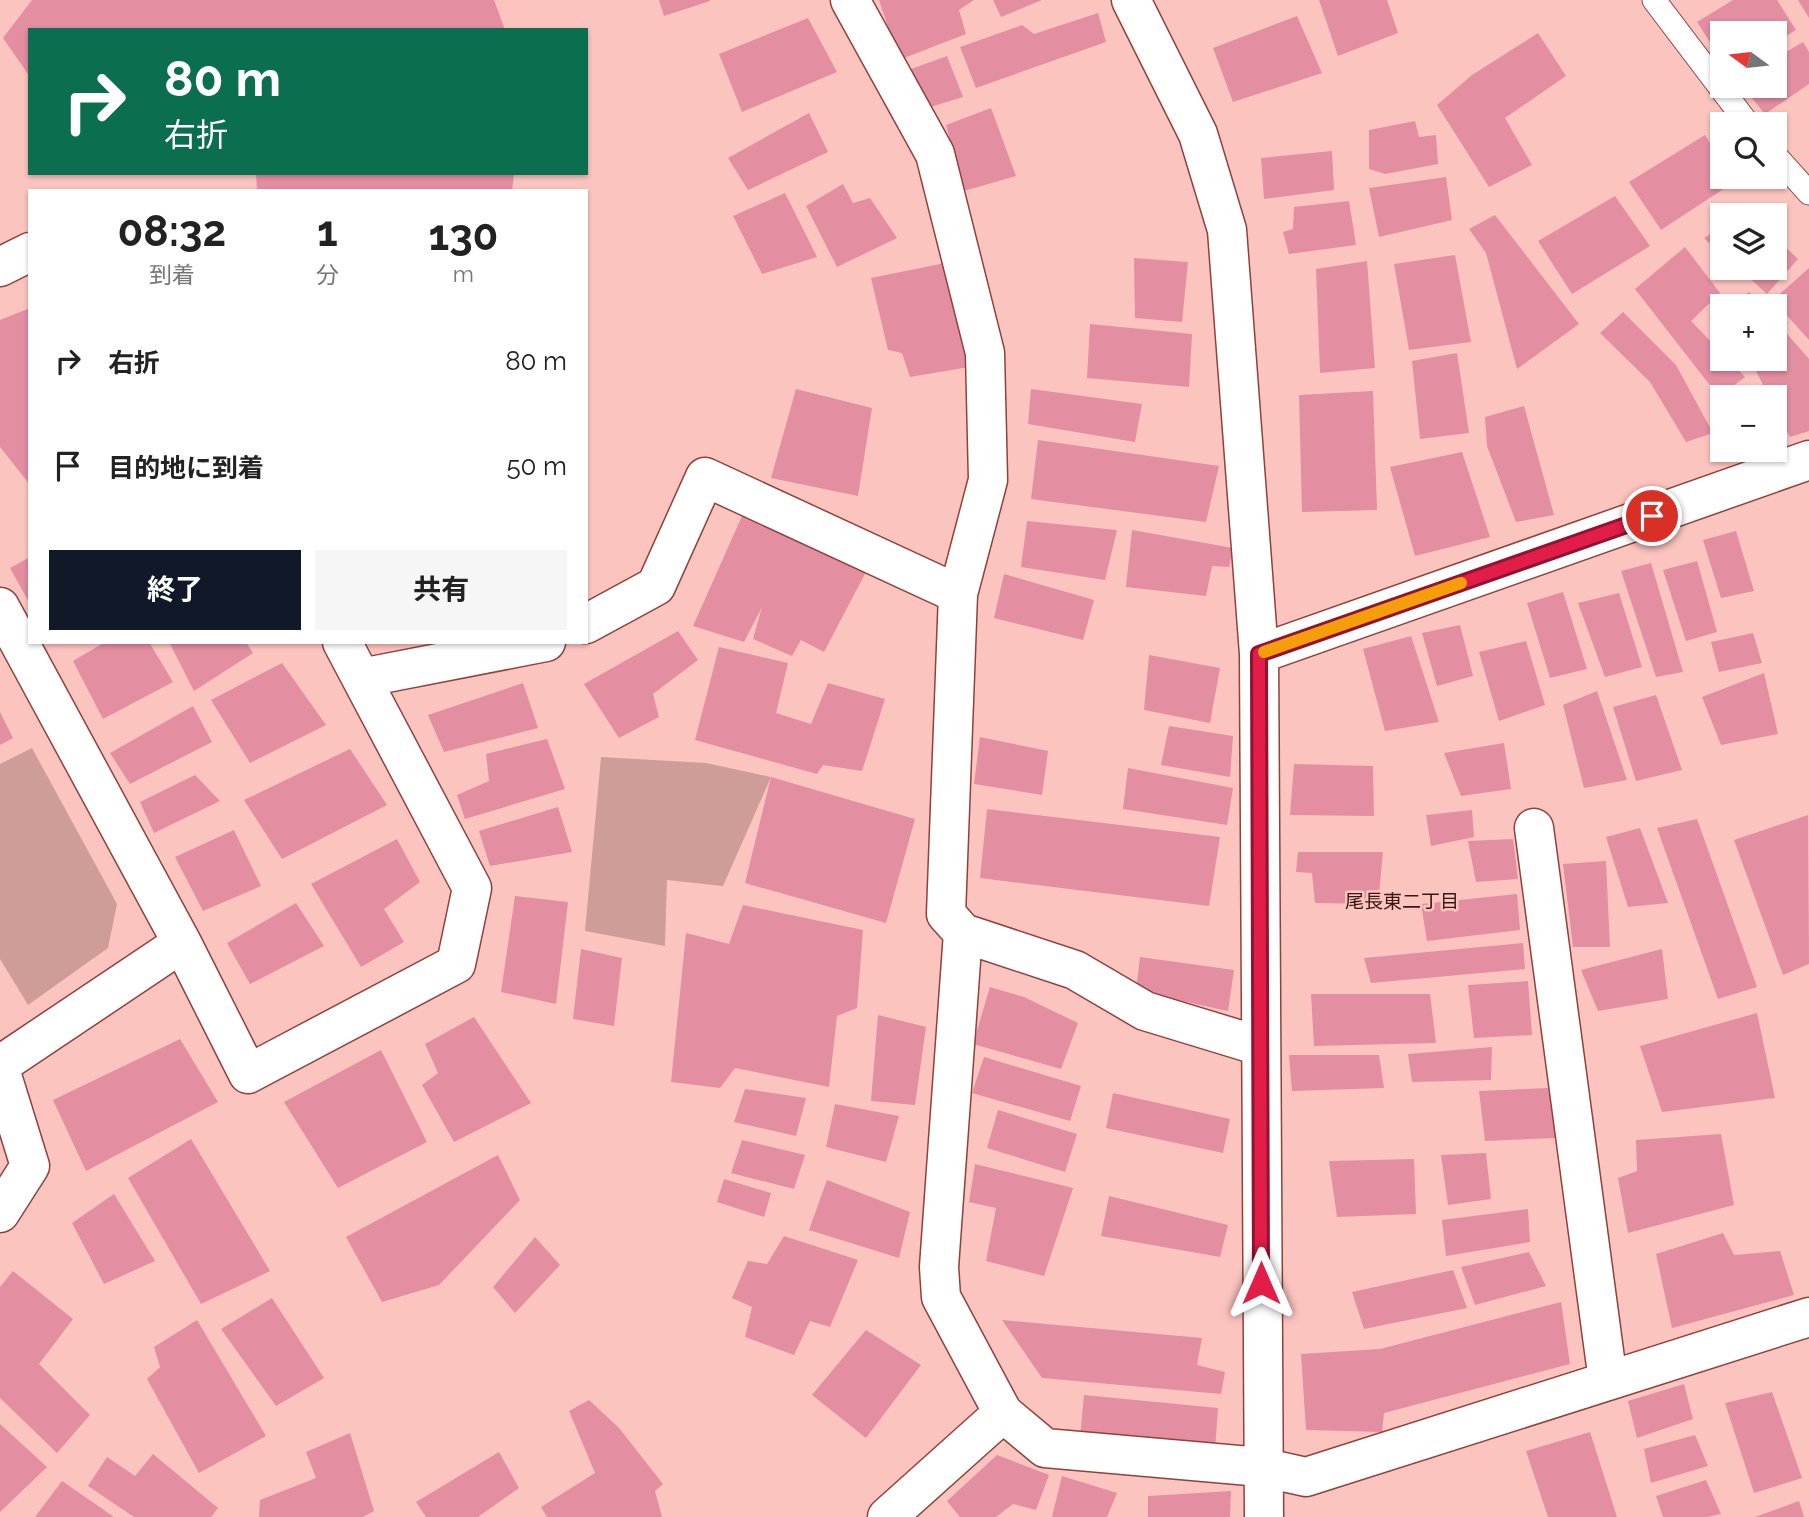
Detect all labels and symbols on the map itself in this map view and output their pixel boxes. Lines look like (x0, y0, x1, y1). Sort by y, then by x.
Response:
north arrow (1710, 21, 1787, 98)
pin (1622, 486, 1682, 546)
district label: 尾長東二丁目 (1345, 890, 1459, 912)
position arrow (1224, 1246, 1298, 1320)

